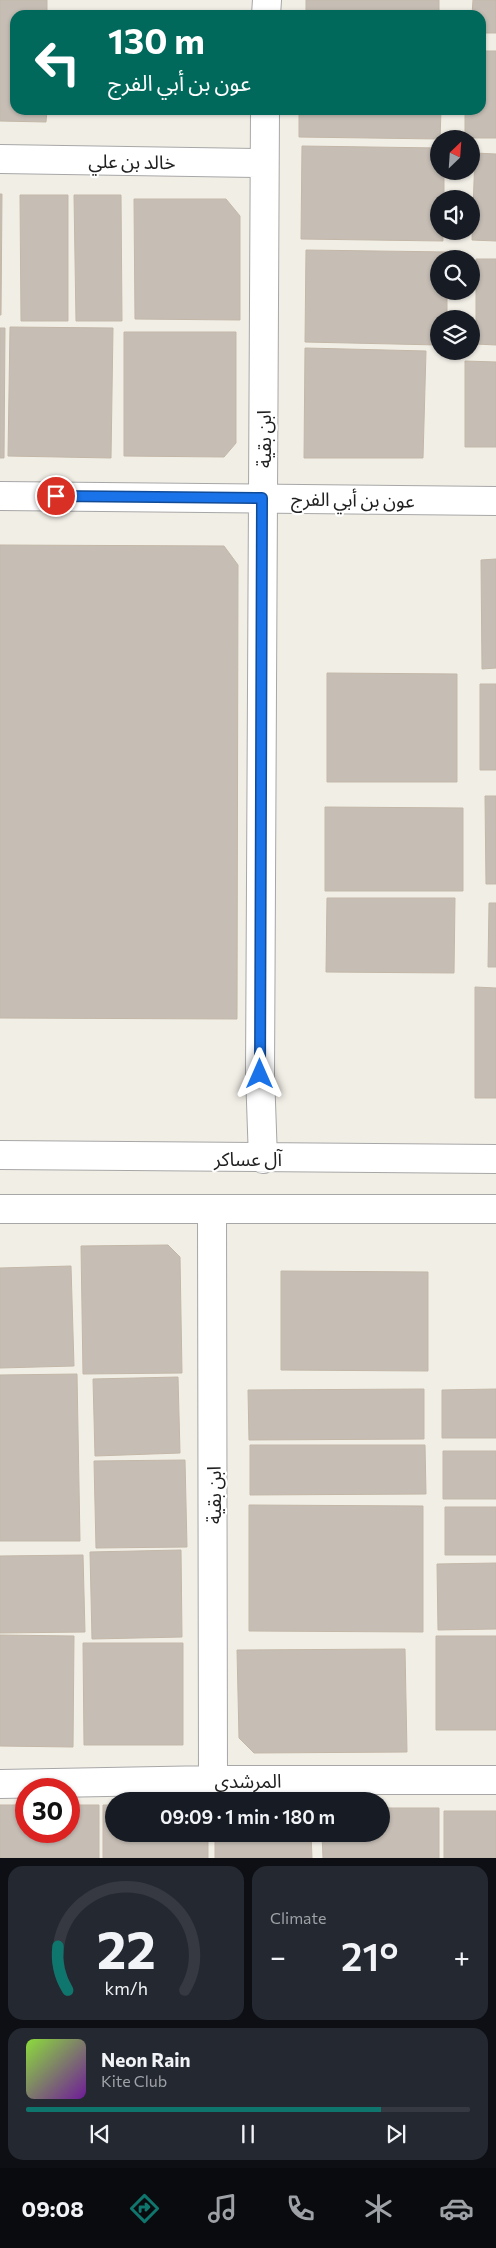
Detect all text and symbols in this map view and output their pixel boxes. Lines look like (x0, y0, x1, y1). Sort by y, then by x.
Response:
text: 130 m (108, 18, 205, 61)
icon: left (25, 30, 90, 95)
text: عون بن أبي الفرج (108, 69, 251, 96)
north arrow (430, 130, 480, 180)
map controls (430, 130, 480, 360)
street label: خالد بن علي (88, 149, 176, 178)
button: sound (430, 190, 480, 240)
button: search (430, 250, 480, 300)
button: layers (430, 310, 480, 360)
street label: ابن بقية (252, 410, 276, 468)
pin (35, 475, 77, 517)
icon: arrive (42, 482, 70, 510)
street label: عون بن أبي الفرج (291, 486, 415, 516)
position arrow (233, 1047, 285, 1099)
street label: آل عساكر (213, 1147, 283, 1171)
street label: ابن بقية (202, 1466, 226, 1524)
street label: المرشدي (215, 1769, 281, 1796)
speed limit sign: 30 (15, 1778, 80, 1843)
text: 09:09 · 1 min · 180 m (160, 1805, 335, 1828)
text: Climate (270, 1908, 326, 1927)
text: 22 (96, 1916, 156, 1980)
text: 21° (341, 1932, 398, 1979)
text: − (270, 1939, 286, 1973)
text: + (454, 1939, 470, 1973)
text: km/h (104, 1977, 148, 1999)
text: Neon Rain (101, 2048, 191, 2071)
text: Kite Club (101, 2071, 167, 2090)
icon: previous (86, 2120, 114, 2148)
icon: pause (234, 2120, 262, 2148)
icon: next (382, 2120, 410, 2148)
icon: directions (127, 2191, 162, 2226)
icon: music (205, 2191, 240, 2226)
icon: phone (283, 2191, 318, 2226)
icon: climate (361, 2191, 396, 2226)
icon: car (439, 2191, 474, 2226)
text: 09:08 (22, 2195, 84, 2222)

